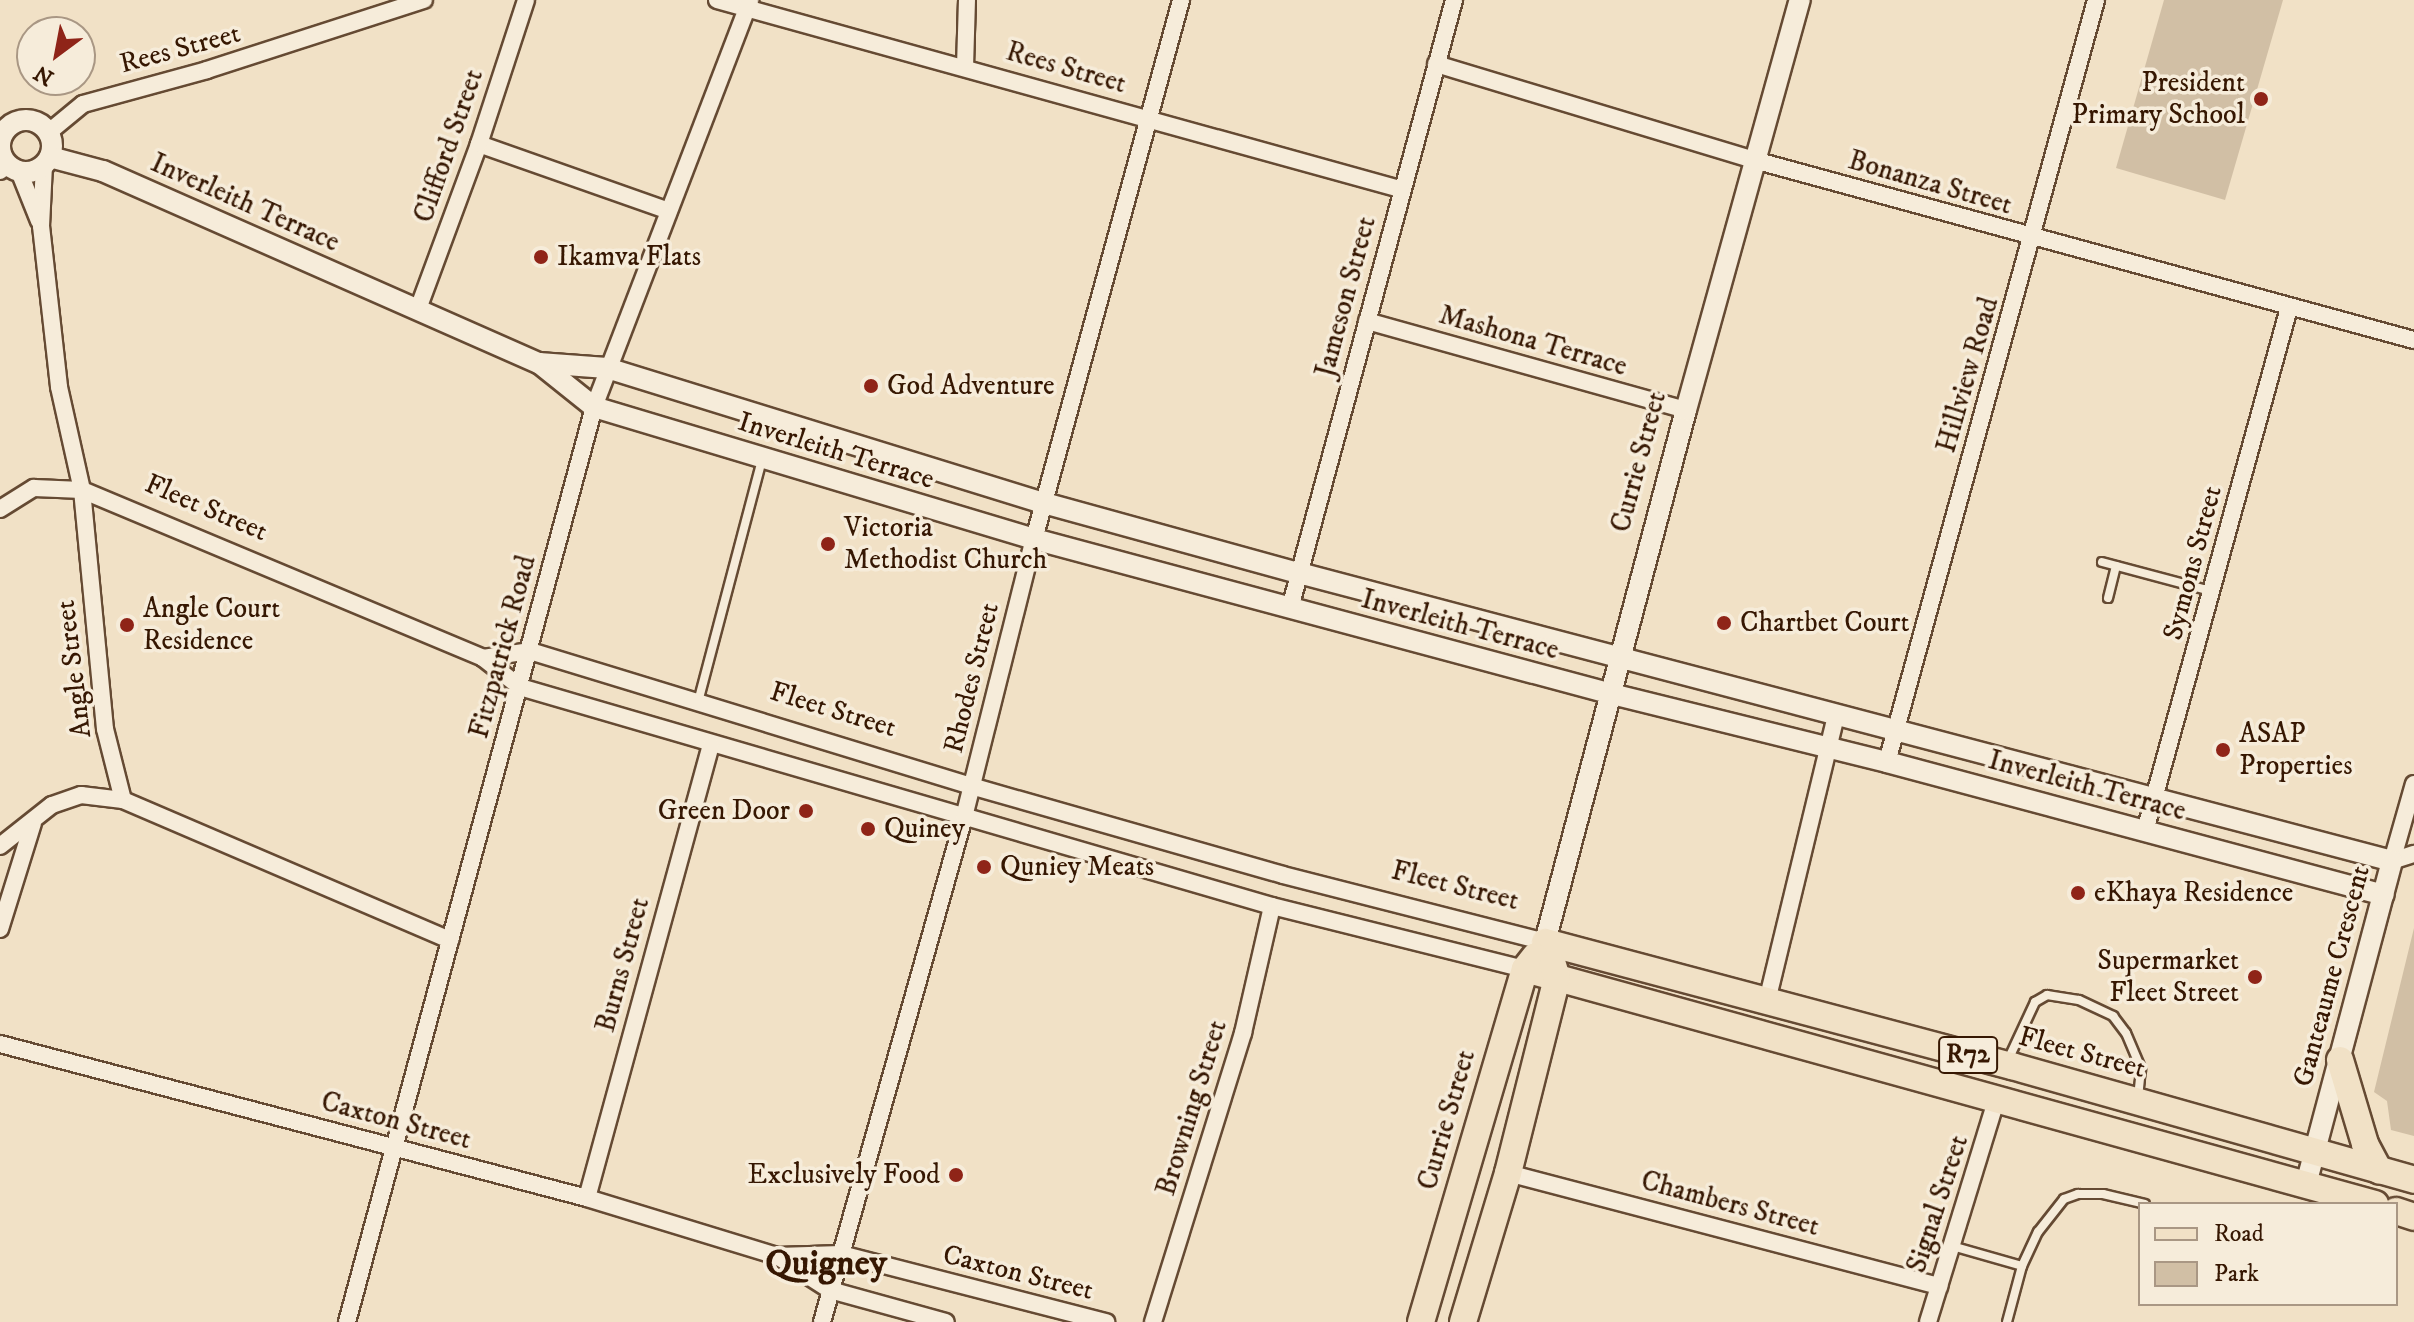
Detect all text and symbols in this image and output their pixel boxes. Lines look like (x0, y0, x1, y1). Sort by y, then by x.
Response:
north arrow (16, 16, 96, 96)
street label: Rees Street (116, 17, 244, 81)
street label: Rees Street (1002, 35, 1130, 101)
text: N (29, 59, 59, 91)
street label: Clifford Street (407, 65, 491, 227)
place label: President Primary School (2072, 66, 2245, 132)
marker: President Primary School (2252, 90, 2270, 108)
street label: Bonanza Street (1844, 144, 2016, 222)
street label: Inverleith Terrace (145, 146, 345, 260)
street label: Jameson Street (1308, 213, 1384, 381)
place label: Ikamva Flats (557, 240, 701, 274)
marker: Ikamva Flats (532, 248, 550, 266)
street label: Hillview Road (1930, 293, 2006, 457)
street label: Mashona Terrace (1435, 298, 1631, 384)
place label: God Adventure (887, 369, 1055, 403)
marker: God Adventure (862, 377, 880, 395)
street label: Currie Street (1604, 388, 1674, 536)
street label: Inverleith Terrace (734, 405, 938, 497)
street label: Fleet Street (140, 467, 272, 549)
street label: Symons Street (2156, 482, 2230, 644)
place label: Victoria Methodist Church (844, 511, 1047, 577)
marker: Victoria Methodist Church (819, 535, 837, 553)
street label: Fitzpatrick Road (462, 552, 544, 742)
street label: Inverleith Terrace (1358, 582, 1562, 668)
place label: Angle Court Residence (143, 592, 280, 658)
street label: Angle Street (49, 598, 99, 740)
street label: Rhodes Street (937, 599, 1007, 757)
place label: Chartbet Court (1740, 606, 1909, 640)
marker: Chartbet Court (1715, 614, 1733, 632)
marker: Angle Court Residence (118, 616, 136, 634)
street label: Fleet Street (766, 675, 900, 745)
place label: ASAP Properties (2239, 717, 2352, 783)
marker: ASAP Properties (2214, 741, 2232, 759)
street label: Inverleith Terrace (1985, 743, 2189, 829)
place label: Green Door (658, 794, 790, 828)
marker: Green Door (797, 802, 815, 820)
place label: Quiney (884, 812, 965, 846)
marker: Quiney (859, 820, 877, 838)
place label: Quniey Meats (1000, 850, 1154, 884)
street label: Fleet Street (1388, 854, 1522, 918)
marker: Quniey Meats (975, 858, 993, 876)
street label: Ganteaume Crescent (2286, 862, 2378, 1090)
place label: eKhaya Residence (2094, 876, 2293, 910)
marker: eKhaya Residence (2069, 884, 2087, 902)
street label: Burns Street (589, 894, 657, 1036)
place label: Supermarket Fleet Street (2097, 944, 2239, 1010)
marker: Supermarket Fleet Street (2246, 968, 2264, 986)
street label: Browning Street (1149, 1016, 1235, 1200)
street label: Fleet Street (2015, 1020, 2149, 1086)
road number: R72 (1938, 1033, 1998, 1077)
street label: Currie Street (1411, 1046, 1483, 1194)
street label: Caxton Street (317, 1085, 475, 1157)
street label: Signal Street (1900, 1131, 1976, 1277)
place label: Exclusively Food (747, 1158, 940, 1192)
street label: Chambers Street (1637, 1164, 1823, 1244)
marker: Exclusively Food (947, 1166, 965, 1184)
legend (2138, 1202, 2398, 1306)
text: Road (2214, 1219, 2264, 1249)
street label: Caxton Street (939, 1238, 1097, 1308)
district label: Quigney (765, 1242, 887, 1286)
text: Park (2214, 1259, 2259, 1289)

